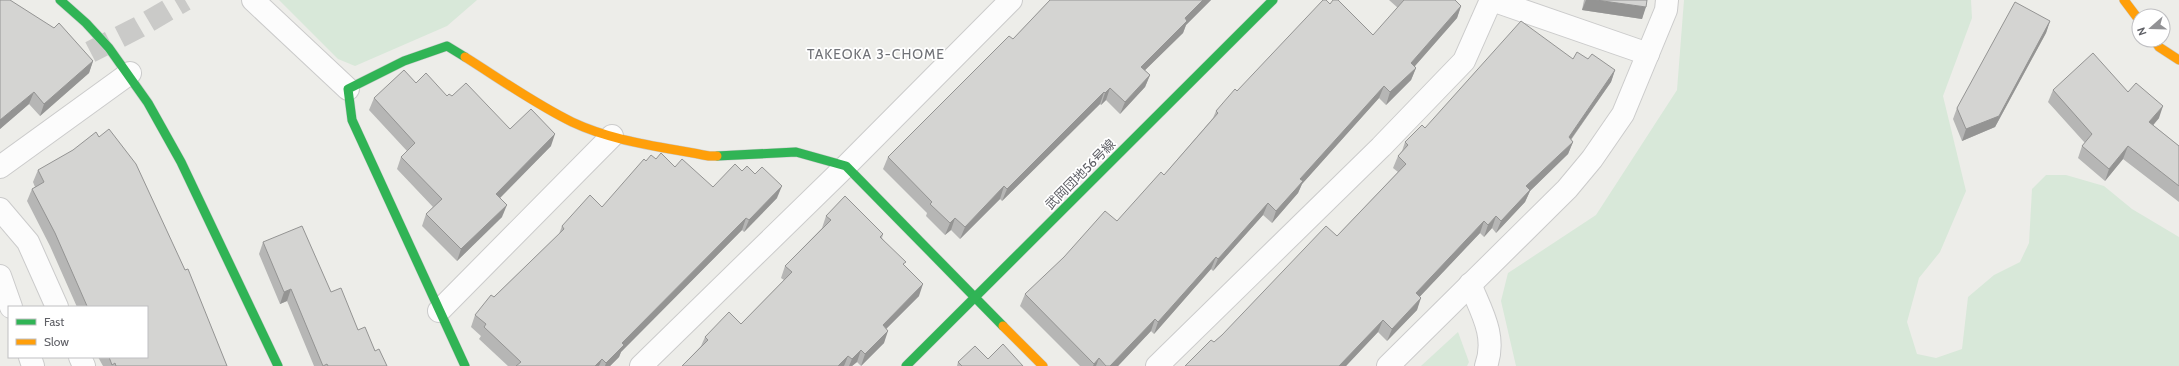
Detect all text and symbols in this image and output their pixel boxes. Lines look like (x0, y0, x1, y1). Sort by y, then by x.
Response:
north arrow (2131, 8, 2171, 48)
text: N (2134, 25, 2150, 37)
district label: TAKEOKA 3-CHOME (807, 45, 945, 63)
street label: 武岡団地56号線 (1042, 136, 1118, 212)
legend (8, 306, 148, 358)
text: Fast (44, 314, 64, 329)
text: Slow (44, 334, 69, 349)

